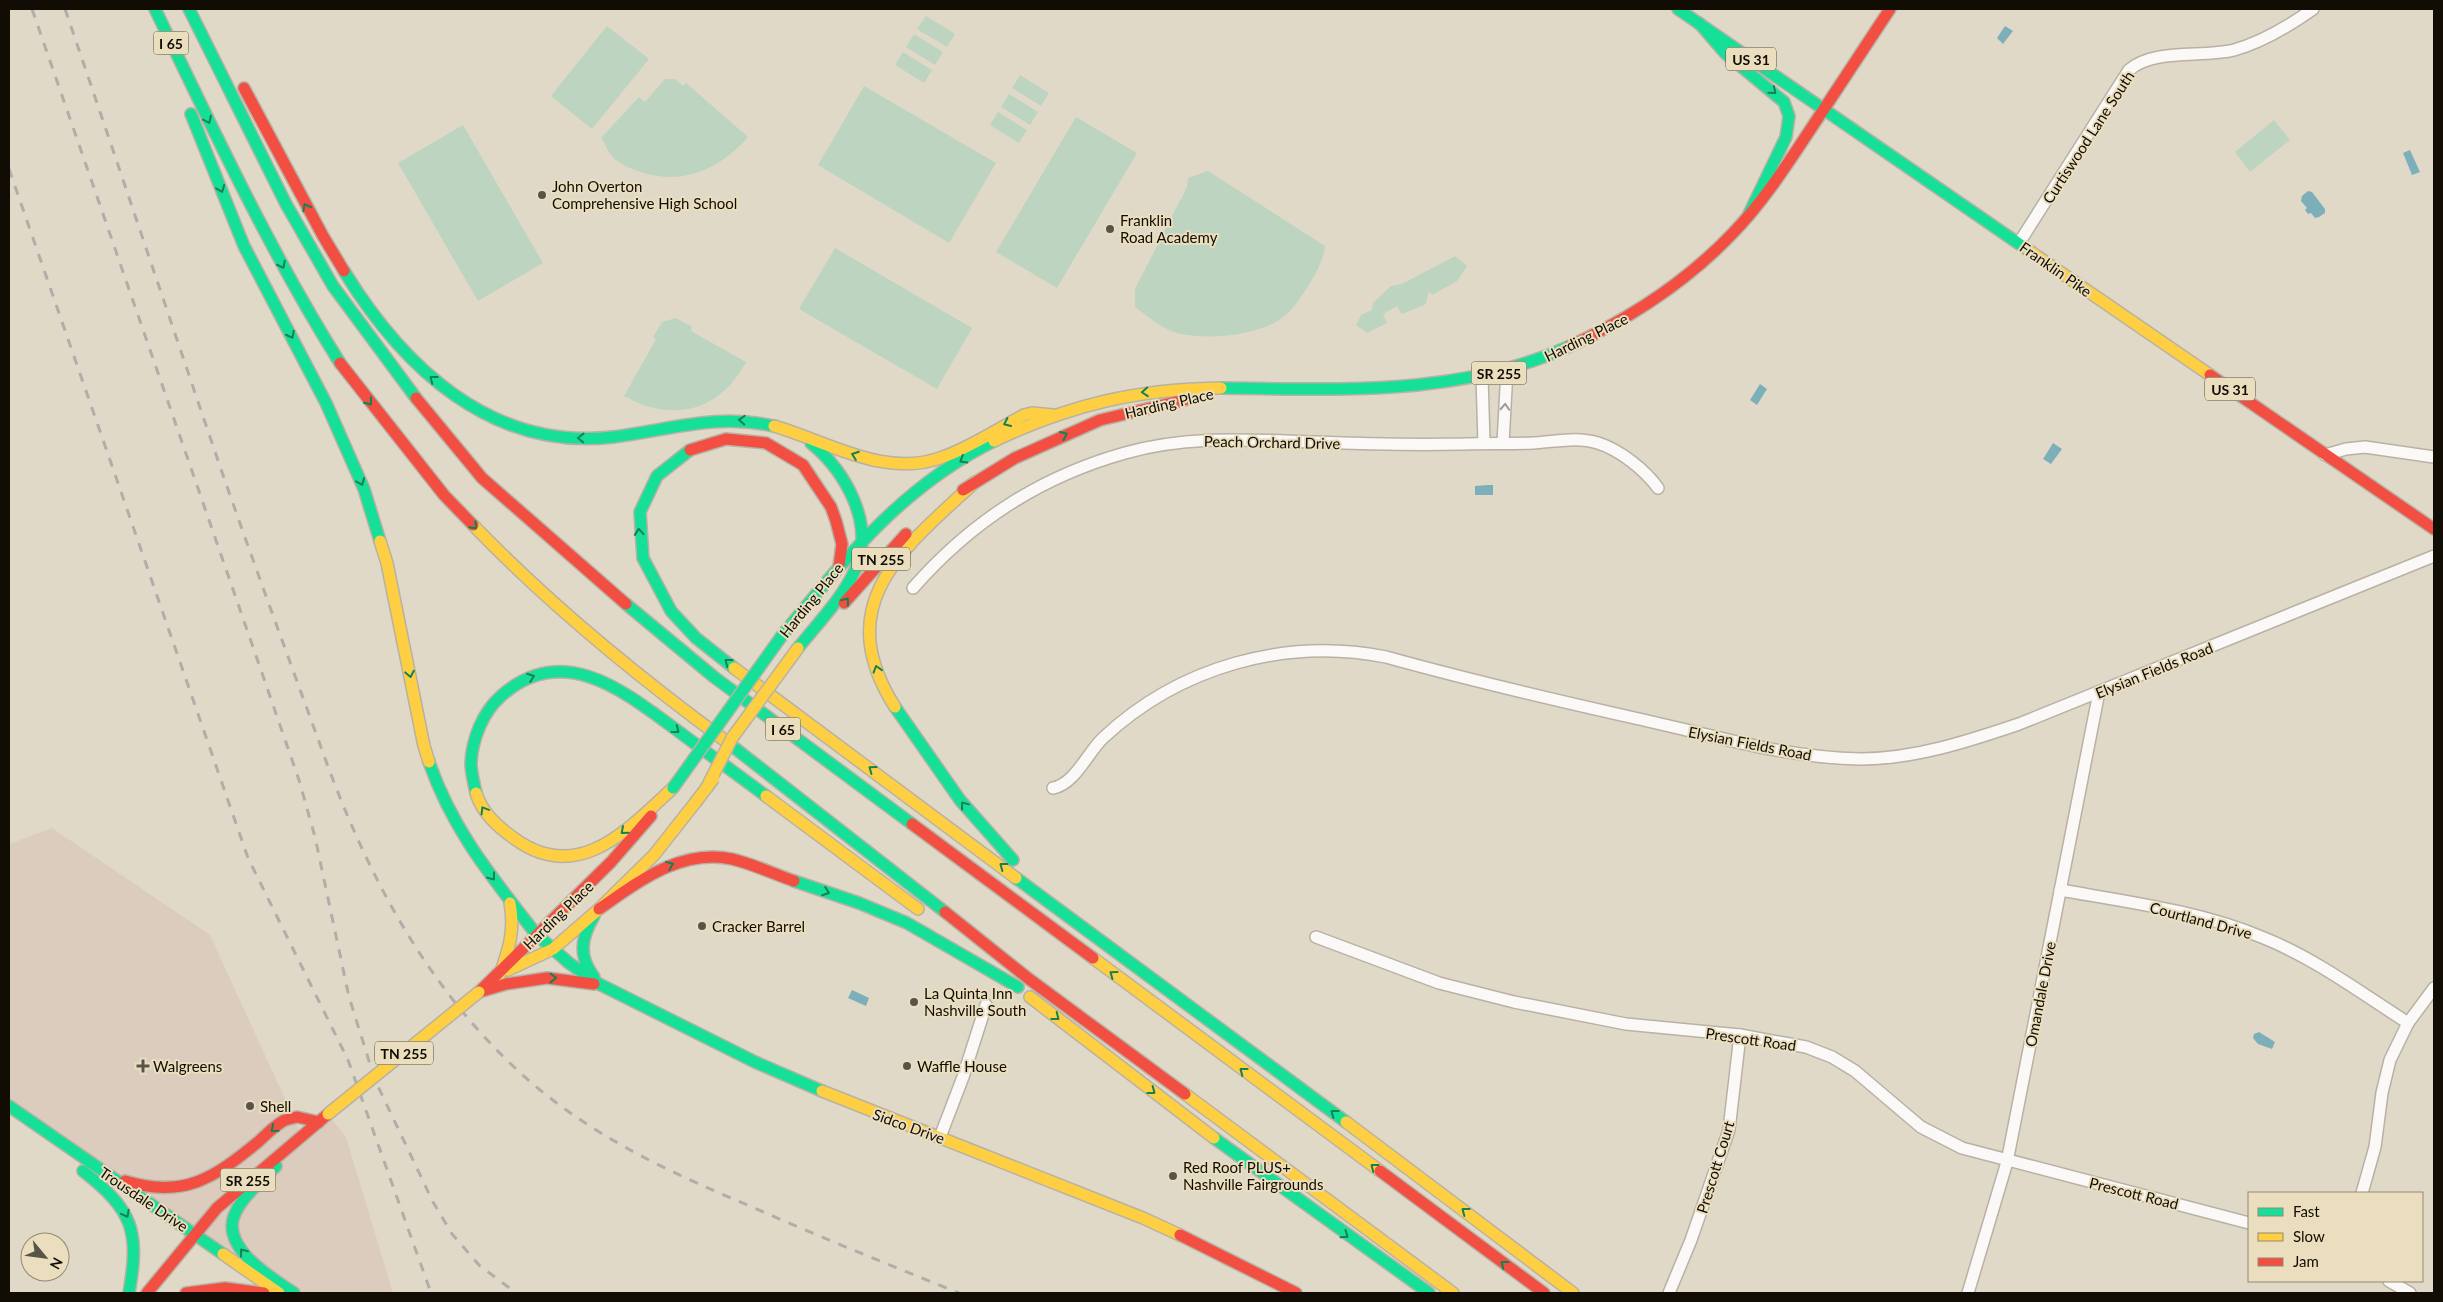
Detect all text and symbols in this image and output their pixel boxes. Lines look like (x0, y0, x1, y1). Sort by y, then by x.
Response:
road number: I 65 (154, 32, 188, 54)
road number: US 31 (1726, 48, 1776, 70)
street label: Curtiswood Lane South (2038, 67, 2138, 207)
one-way arrow (1767, 86, 1776, 94)
one-way arrow (202, 115, 212, 124)
place label: John Overton Comprehensive High School (552, 177, 737, 212)
one-way arrow (215, 184, 225, 193)
marker: John Overton Comprehensive High School (536, 189, 548, 201)
one-way arrow (303, 203, 313, 212)
place label: Franklin Road Academy (1120, 211, 1218, 246)
marker: Franklin Road Academy (1104, 223, 1116, 235)
street label: Franklin Pike (2017, 238, 2095, 300)
one-way arrow (276, 260, 286, 269)
street label: Harding Place (1541, 309, 1631, 365)
one-way arrow (285, 330, 295, 339)
road number: SR 255 (1472, 362, 1526, 384)
one-way arrow (430, 377, 439, 385)
road number: US 31 (2205, 378, 2255, 400)
street label: Harding Place (1123, 384, 1215, 422)
one-way arrow (1141, 386, 1149, 397)
one-way arrow (363, 396, 371, 405)
one-way arrow (1500, 402, 1511, 410)
one-way arrow (738, 415, 746, 426)
one-way arrow (1003, 417, 1012, 427)
one-way arrow (1059, 431, 1068, 441)
street label: Peach Orchard Drive (1204, 432, 1340, 452)
one-way arrow (577, 433, 585, 444)
one-way arrow (851, 451, 860, 461)
one-way arrow (959, 453, 968, 463)
one-way arrow (354, 477, 365, 486)
one-way arrow (468, 520, 477, 529)
one-way arrow (634, 528, 645, 536)
road number: TN 255 (852, 548, 910, 570)
street label: Harding Place (775, 559, 847, 641)
one-way arrow (840, 597, 849, 607)
street label: Elysian Fields Road (2093, 638, 2215, 702)
one-way arrow (725, 659, 734, 667)
one-way arrow (872, 665, 882, 673)
one-way arrow (404, 670, 415, 678)
one-way arrow (526, 673, 535, 683)
road number: I 65 (766, 718, 800, 741)
street label: Elysian Fields Road (1687, 722, 1813, 764)
one-way arrow (670, 724, 680, 733)
one-way arrow (868, 766, 878, 775)
one-way arrow (961, 802, 969, 811)
one-way arrow (480, 806, 490, 815)
one-way arrow (620, 826, 629, 835)
one-way arrow (665, 861, 674, 871)
one-way arrow (999, 863, 1008, 872)
one-way arrow (486, 872, 495, 881)
street label: Harding Place (519, 877, 597, 953)
one-way arrow (821, 886, 830, 896)
street label: Courtland Drive (2148, 898, 2254, 942)
place label: Cracker Barrel (712, 917, 805, 935)
marker: Cracker Barrel (696, 920, 708, 932)
street label: Omandale Drive (2021, 940, 2059, 1048)
one-way arrow (1109, 971, 1119, 980)
one-way arrow (549, 973, 557, 983)
place label: La Quinta Inn Nashville South (924, 984, 1026, 1019)
marker: La Quinta Inn Nashville South (908, 996, 920, 1008)
one-way arrow (1050, 1012, 1059, 1020)
street label: Prescott Road (1705, 1024, 1797, 1054)
road number: TN 255 (375, 1042, 433, 1064)
place label: Walgreens (153, 1057, 222, 1075)
place label: Waffle House (917, 1057, 1007, 1075)
marker: Walgreens (137, 1060, 149, 1072)
marker: Waffle House (901, 1060, 913, 1072)
one-way arrow (1240, 1068, 1249, 1076)
one-way arrow (1146, 1085, 1156, 1094)
place label: Shell (260, 1097, 291, 1115)
marker: Shell (244, 1100, 256, 1112)
street label: Sidco Drive (871, 1105, 947, 1147)
one-way arrow (1331, 1111, 1340, 1119)
street label: Prescott Court (1692, 1118, 1738, 1215)
one-way arrow (271, 1123, 280, 1132)
place label: Red Roof PLUS+ Nashville Fairgrounds (1183, 1158, 1323, 1193)
street label: Trousdale Drive (96, 1163, 192, 1235)
one-way arrow (1370, 1164, 1380, 1173)
road number: SR 255 (220, 1168, 276, 1192)
marker: Red Roof PLUS+ Nashville Fairgrounds (1167, 1170, 1179, 1182)
street label: Prescott Road (2088, 1173, 2180, 1213)
legend (2248, 1192, 2423, 1282)
text: Fast (2293, 1202, 2320, 1220)
one-way arrow (1461, 1207, 1470, 1216)
one-way arrow (119, 1209, 129, 1218)
text: Slow (2293, 1227, 2325, 1245)
one-way arrow (1340, 1228, 1349, 1238)
north arrow (20, 1232, 70, 1282)
one-way arrow (240, 1249, 248, 1258)
text: Jam (2293, 1252, 2319, 1270)
text: N (47, 1255, 67, 1272)
one-way arrow (1500, 1261, 1510, 1270)

